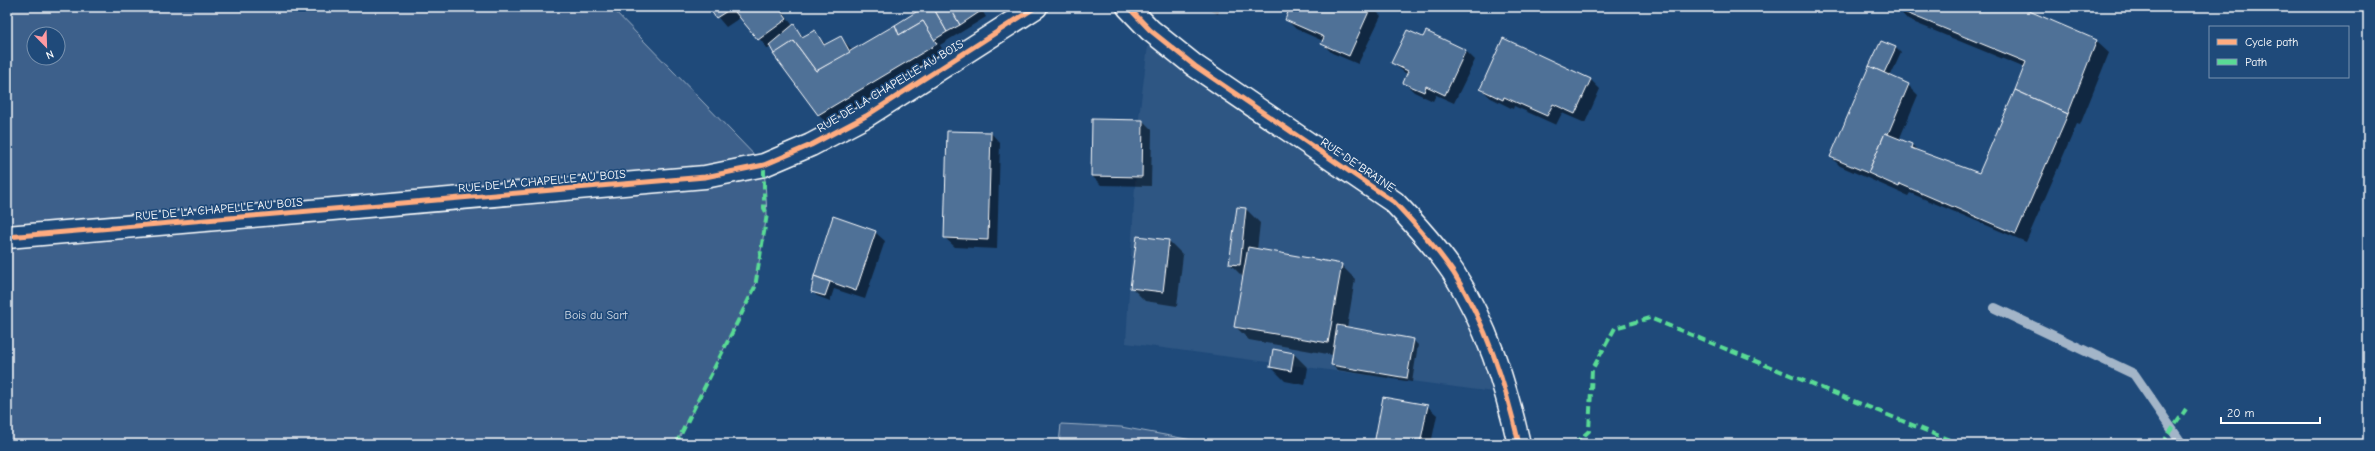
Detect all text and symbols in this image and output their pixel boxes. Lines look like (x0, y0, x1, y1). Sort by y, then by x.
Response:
north arrow (26, 26, 66, 66)
legend (2209, 26, 2349, 78)
text: Cycle path (2245, 35, 2298, 49)
street label: RUE DE LA CHAPELLE AU BOIS (814, 37, 966, 135)
text: N (44, 47, 56, 62)
text: Path (2245, 55, 2267, 69)
street label: RUE DE BRAINE (1318, 135, 1398, 195)
street label: RUE DE LA CHAPELLE AU BOIS (458, 167, 627, 195)
street label: RUE DE LA CHAPELLE AU BOIS (135, 195, 304, 223)
park label: Bois du Sart (564, 308, 628, 322)
scale bar (2221, 399, 2320, 425)
text: 20 m (2227, 406, 2255, 420)

